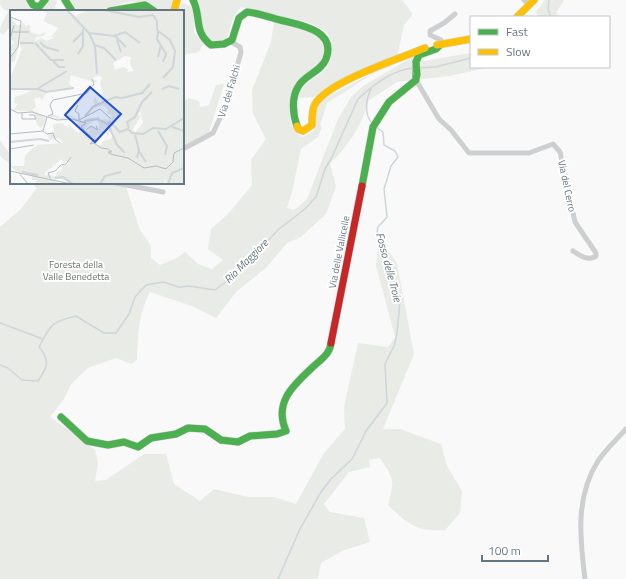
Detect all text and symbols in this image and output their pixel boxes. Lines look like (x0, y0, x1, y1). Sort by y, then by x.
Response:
inset map (10, 10, 184, 184)
legend (470, 16, 610, 68)
text: Fast (506, 22, 529, 41)
text: Slow (506, 42, 531, 61)
street label: Via dei Falchi (214, 63, 244, 119)
street label: Via del Cerro (554, 159, 580, 213)
street label: Via delle Vallicelle (325, 214, 353, 290)
water label: Fosso delle Troie (372, 231, 406, 304)
water label: Rio Maggiore (220, 235, 272, 287)
park label: Foresta della Valle Benedetta (43, 257, 109, 284)
scale bar (482, 537, 548, 563)
text: 100 m (488, 541, 521, 560)

